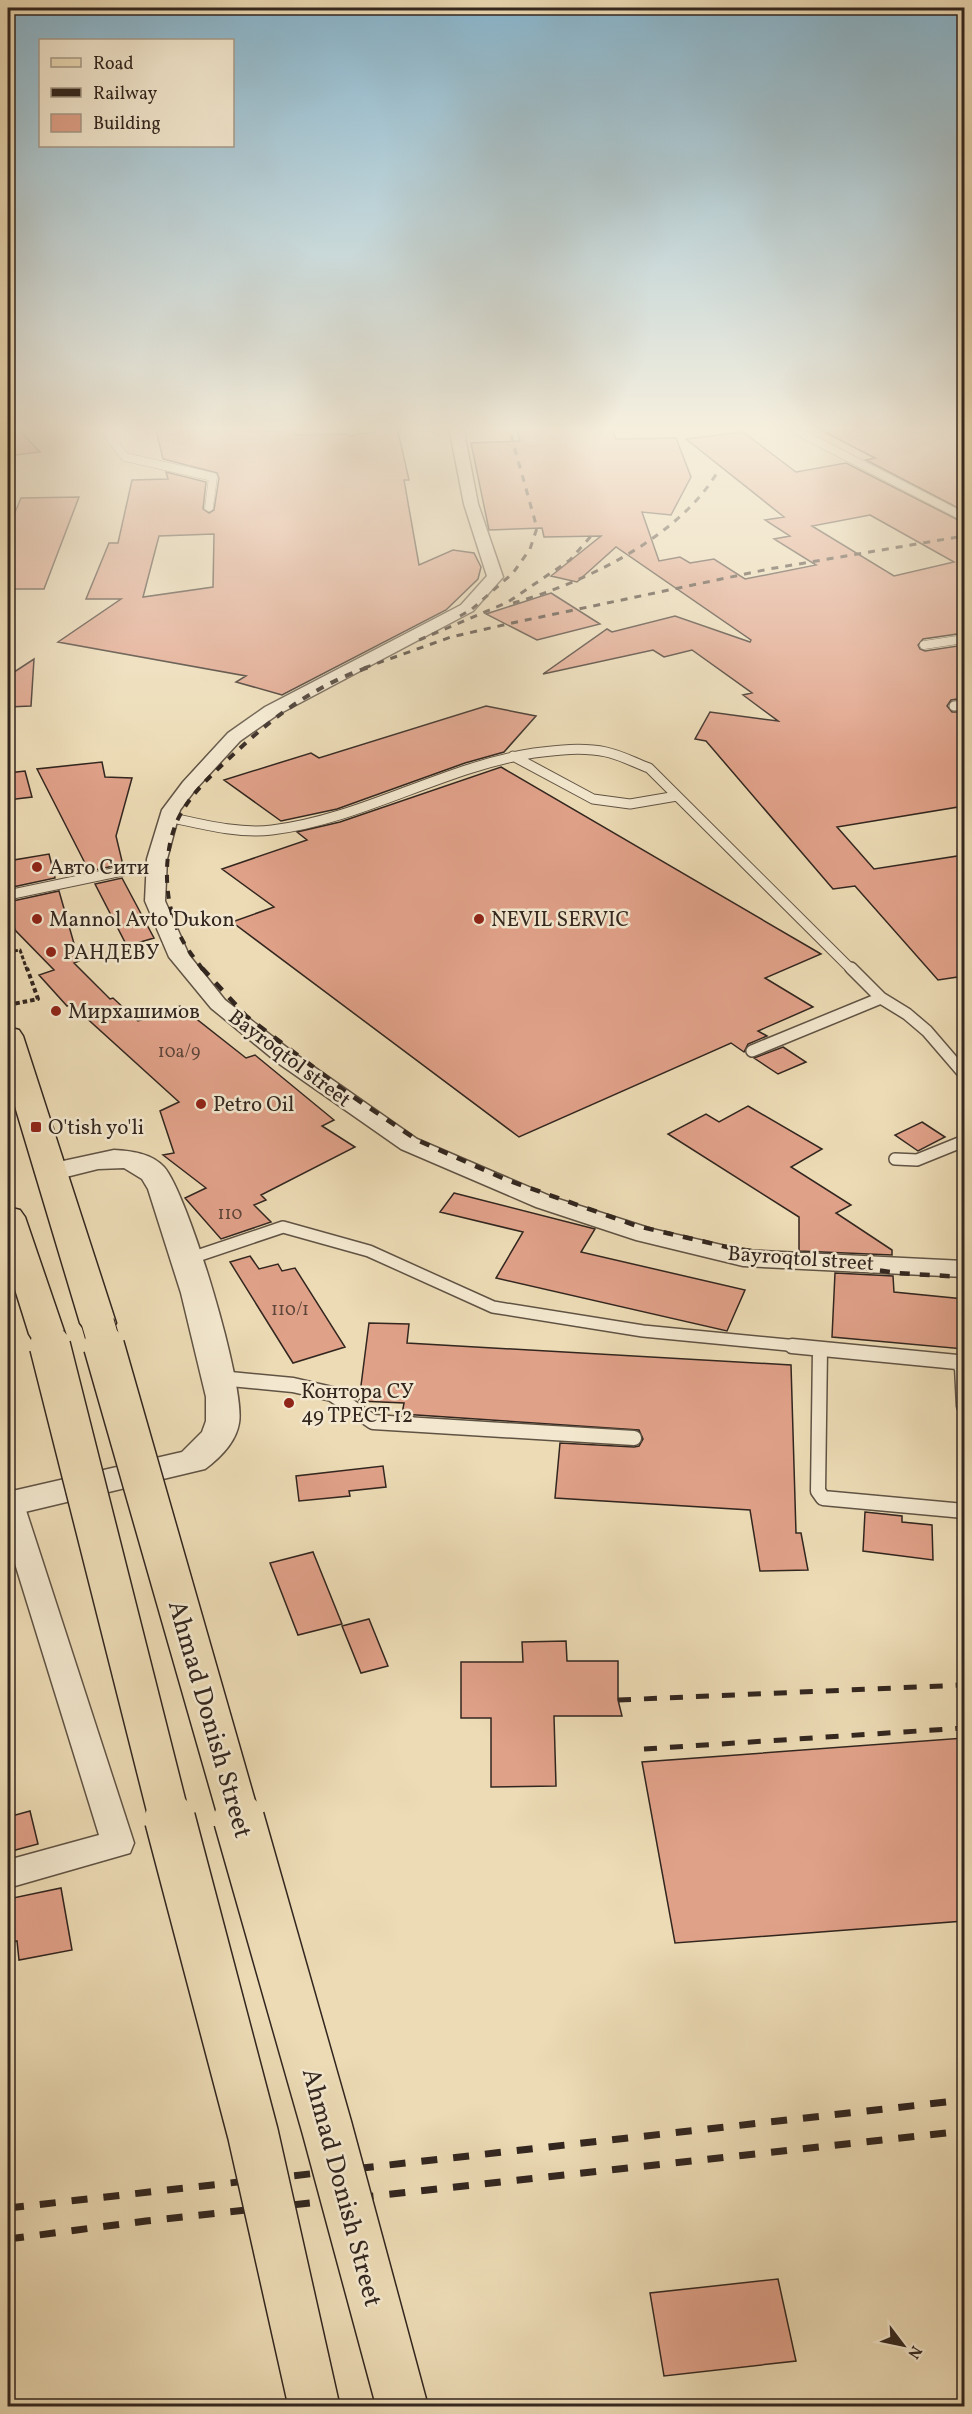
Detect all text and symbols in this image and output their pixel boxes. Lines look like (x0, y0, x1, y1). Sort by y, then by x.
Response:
legend (39, 39, 234, 147)
text: Road (93, 52, 134, 77)
text: Railway (93, 82, 157, 107)
text: Building (93, 112, 161, 137)
place label: Авто Сити (49, 854, 150, 883)
marker: Авто Сити (30, 860, 44, 874)
place label: Mannol Avto Dukon (49, 906, 235, 935)
place label: NEVIL SERVIC (491, 906, 629, 935)
marker: Mannol Avto Dukon (30, 912, 44, 926)
marker: NEVIL SERVIC (472, 912, 486, 926)
place label: РАНДЕВУ (63, 939, 160, 968)
marker: РАНДЕВУ (44, 945, 58, 959)
place label: Мирхашимов (68, 998, 200, 1027)
street label: Bayroqtol street (222, 1003, 356, 1115)
marker: Мирхашимов (49, 1004, 63, 1018)
house number: 10a/9 (158, 1040, 200, 1065)
place label: Petro Oil (213, 1091, 294, 1120)
marker: Petro Oil (194, 1097, 208, 1111)
place label: O'tish yo'li (48, 1114, 144, 1143)
marker: O'tish yo'li (29, 1120, 43, 1134)
house number: 110 (218, 1202, 243, 1227)
street label: Bayroqtol street (727, 1240, 875, 1279)
house number: 110/1 (271, 1298, 309, 1323)
place label: Контора СУ 49 ТРЕСТ 12 (301, 1378, 414, 1431)
marker: Контора СУ 49 ТРЕСТ 12 (282, 1396, 296, 1410)
street label: Ahmad Donish Street (158, 1596, 260, 1843)
street label: Ahmad Donish Street (292, 2064, 390, 2311)
north arrow (873, 2315, 933, 2375)
text: N (901, 2341, 926, 2363)

